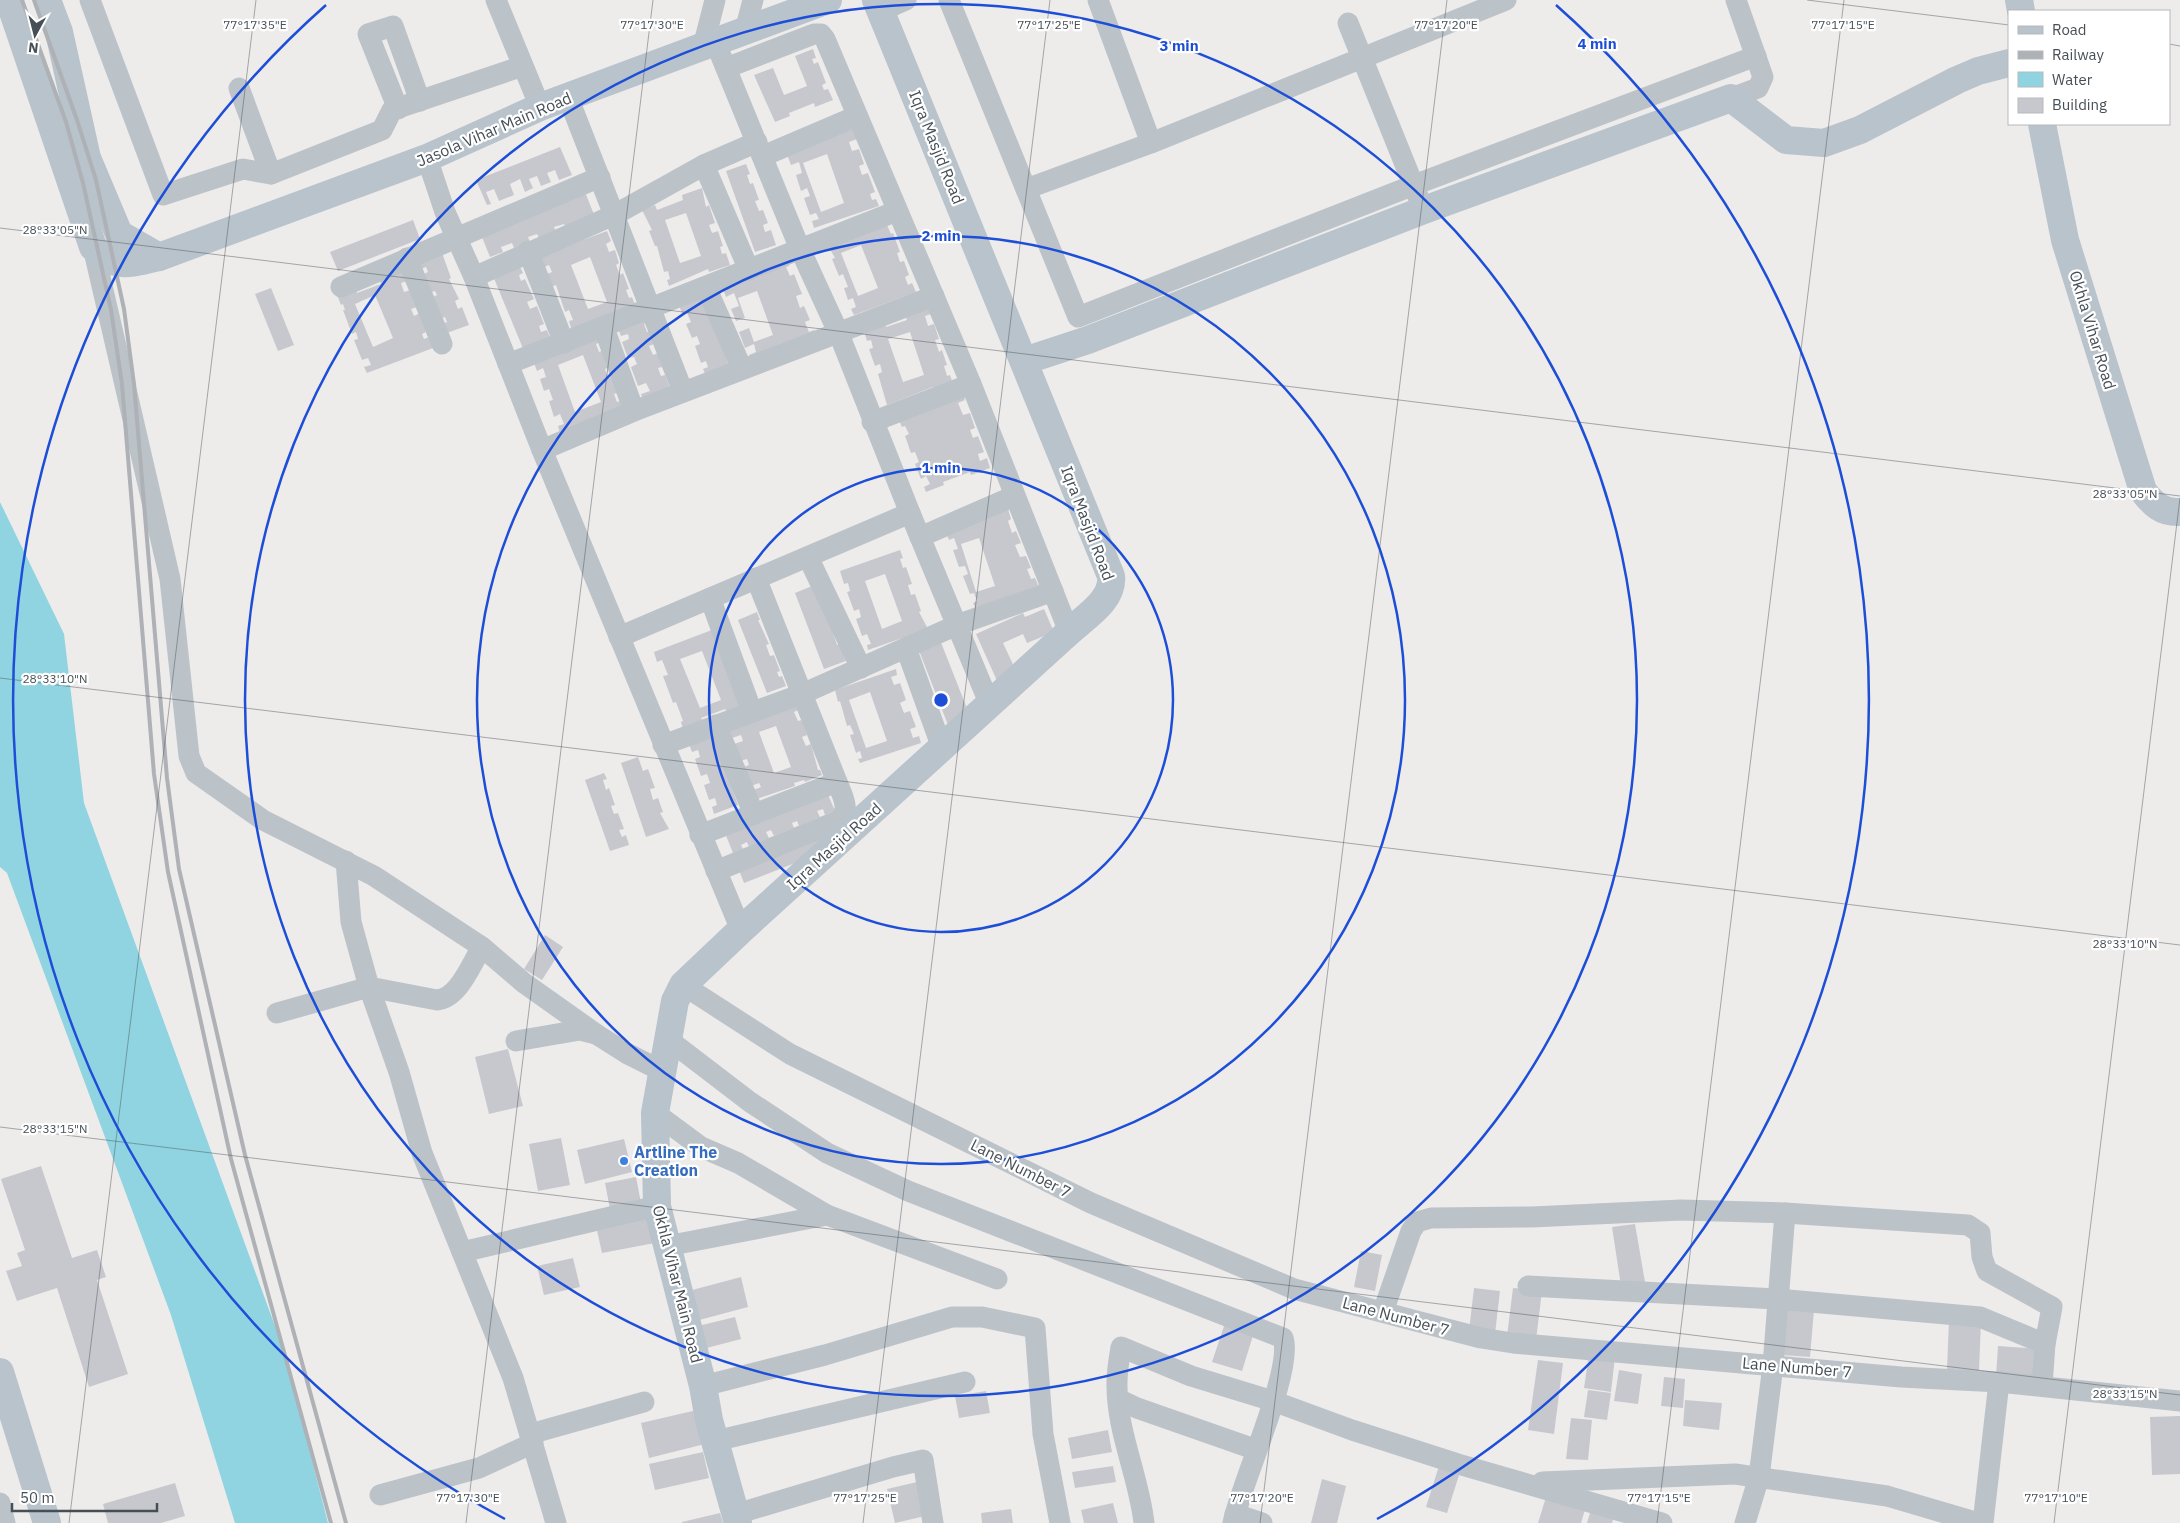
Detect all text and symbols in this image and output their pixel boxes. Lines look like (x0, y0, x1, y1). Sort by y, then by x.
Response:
north arrow (10, 10, 60, 60)
legend (2008, 10, 2170, 125)
text: 77°17'35"E (223, 17, 287, 32)
text: 77°17'30"E (620, 17, 684, 32)
text: 77°17'25"E (1017, 17, 1081, 32)
text: 77°17'20"E (1414, 17, 1478, 32)
text: 77°17'15"E (1811, 17, 1875, 32)
text: Road (2052, 20, 2087, 39)
text: 4 min (1577, 34, 1617, 53)
text: 3 min (1159, 36, 1199, 55)
text: N (27, 38, 40, 57)
text: Railway (2052, 45, 2105, 64)
text: Water (2052, 70, 2093, 89)
street label: Jasola Vihar Main Road (414, 87, 574, 171)
street label: Iqra Masjid Road (905, 87, 969, 207)
text: Building (2052, 95, 2107, 114)
text: 28°33'05"N (22, 222, 88, 237)
text: 2 min (921, 226, 961, 245)
street label: Okhla Vihar Road (2065, 268, 2121, 392)
text: 1 min (921, 458, 961, 477)
street label: Iqra Masjid Road (1057, 463, 1119, 583)
text: 28°33'05"N (2092, 486, 2158, 501)
text: 28°33'10"N (22, 671, 88, 686)
centre of rings (932, 691, 950, 709)
street label: Iqra Masjid Road (782, 798, 886, 894)
text: 28°33'10"N (2092, 936, 2158, 951)
text: 28°33'15"N (22, 1121, 88, 1136)
street label: Lane Number 7 (968, 1134, 1074, 1202)
place label: Artline The Creation (634, 1142, 717, 1180)
marker: Artline The Creation (618, 1155, 630, 1167)
street label: Okhla Vihar Main Road (649, 1203, 707, 1365)
street label: Lane Number 7 (1340, 1292, 1452, 1340)
street label: Lane Number 7 (1741, 1352, 1853, 1382)
text: 28°33'15"N (2092, 1386, 2158, 1401)
scale bar (12, 1480, 158, 1512)
text: 50 m (20, 1488, 55, 1507)
text: 77°17'30"E (436, 1490, 500, 1505)
text: 77°17'25"E (833, 1490, 897, 1505)
text: 77°17'20"E (1230, 1490, 1294, 1505)
text: 77°17'15"E (1627, 1490, 1691, 1505)
text: 77°17'10"E (2024, 1490, 2088, 1505)

